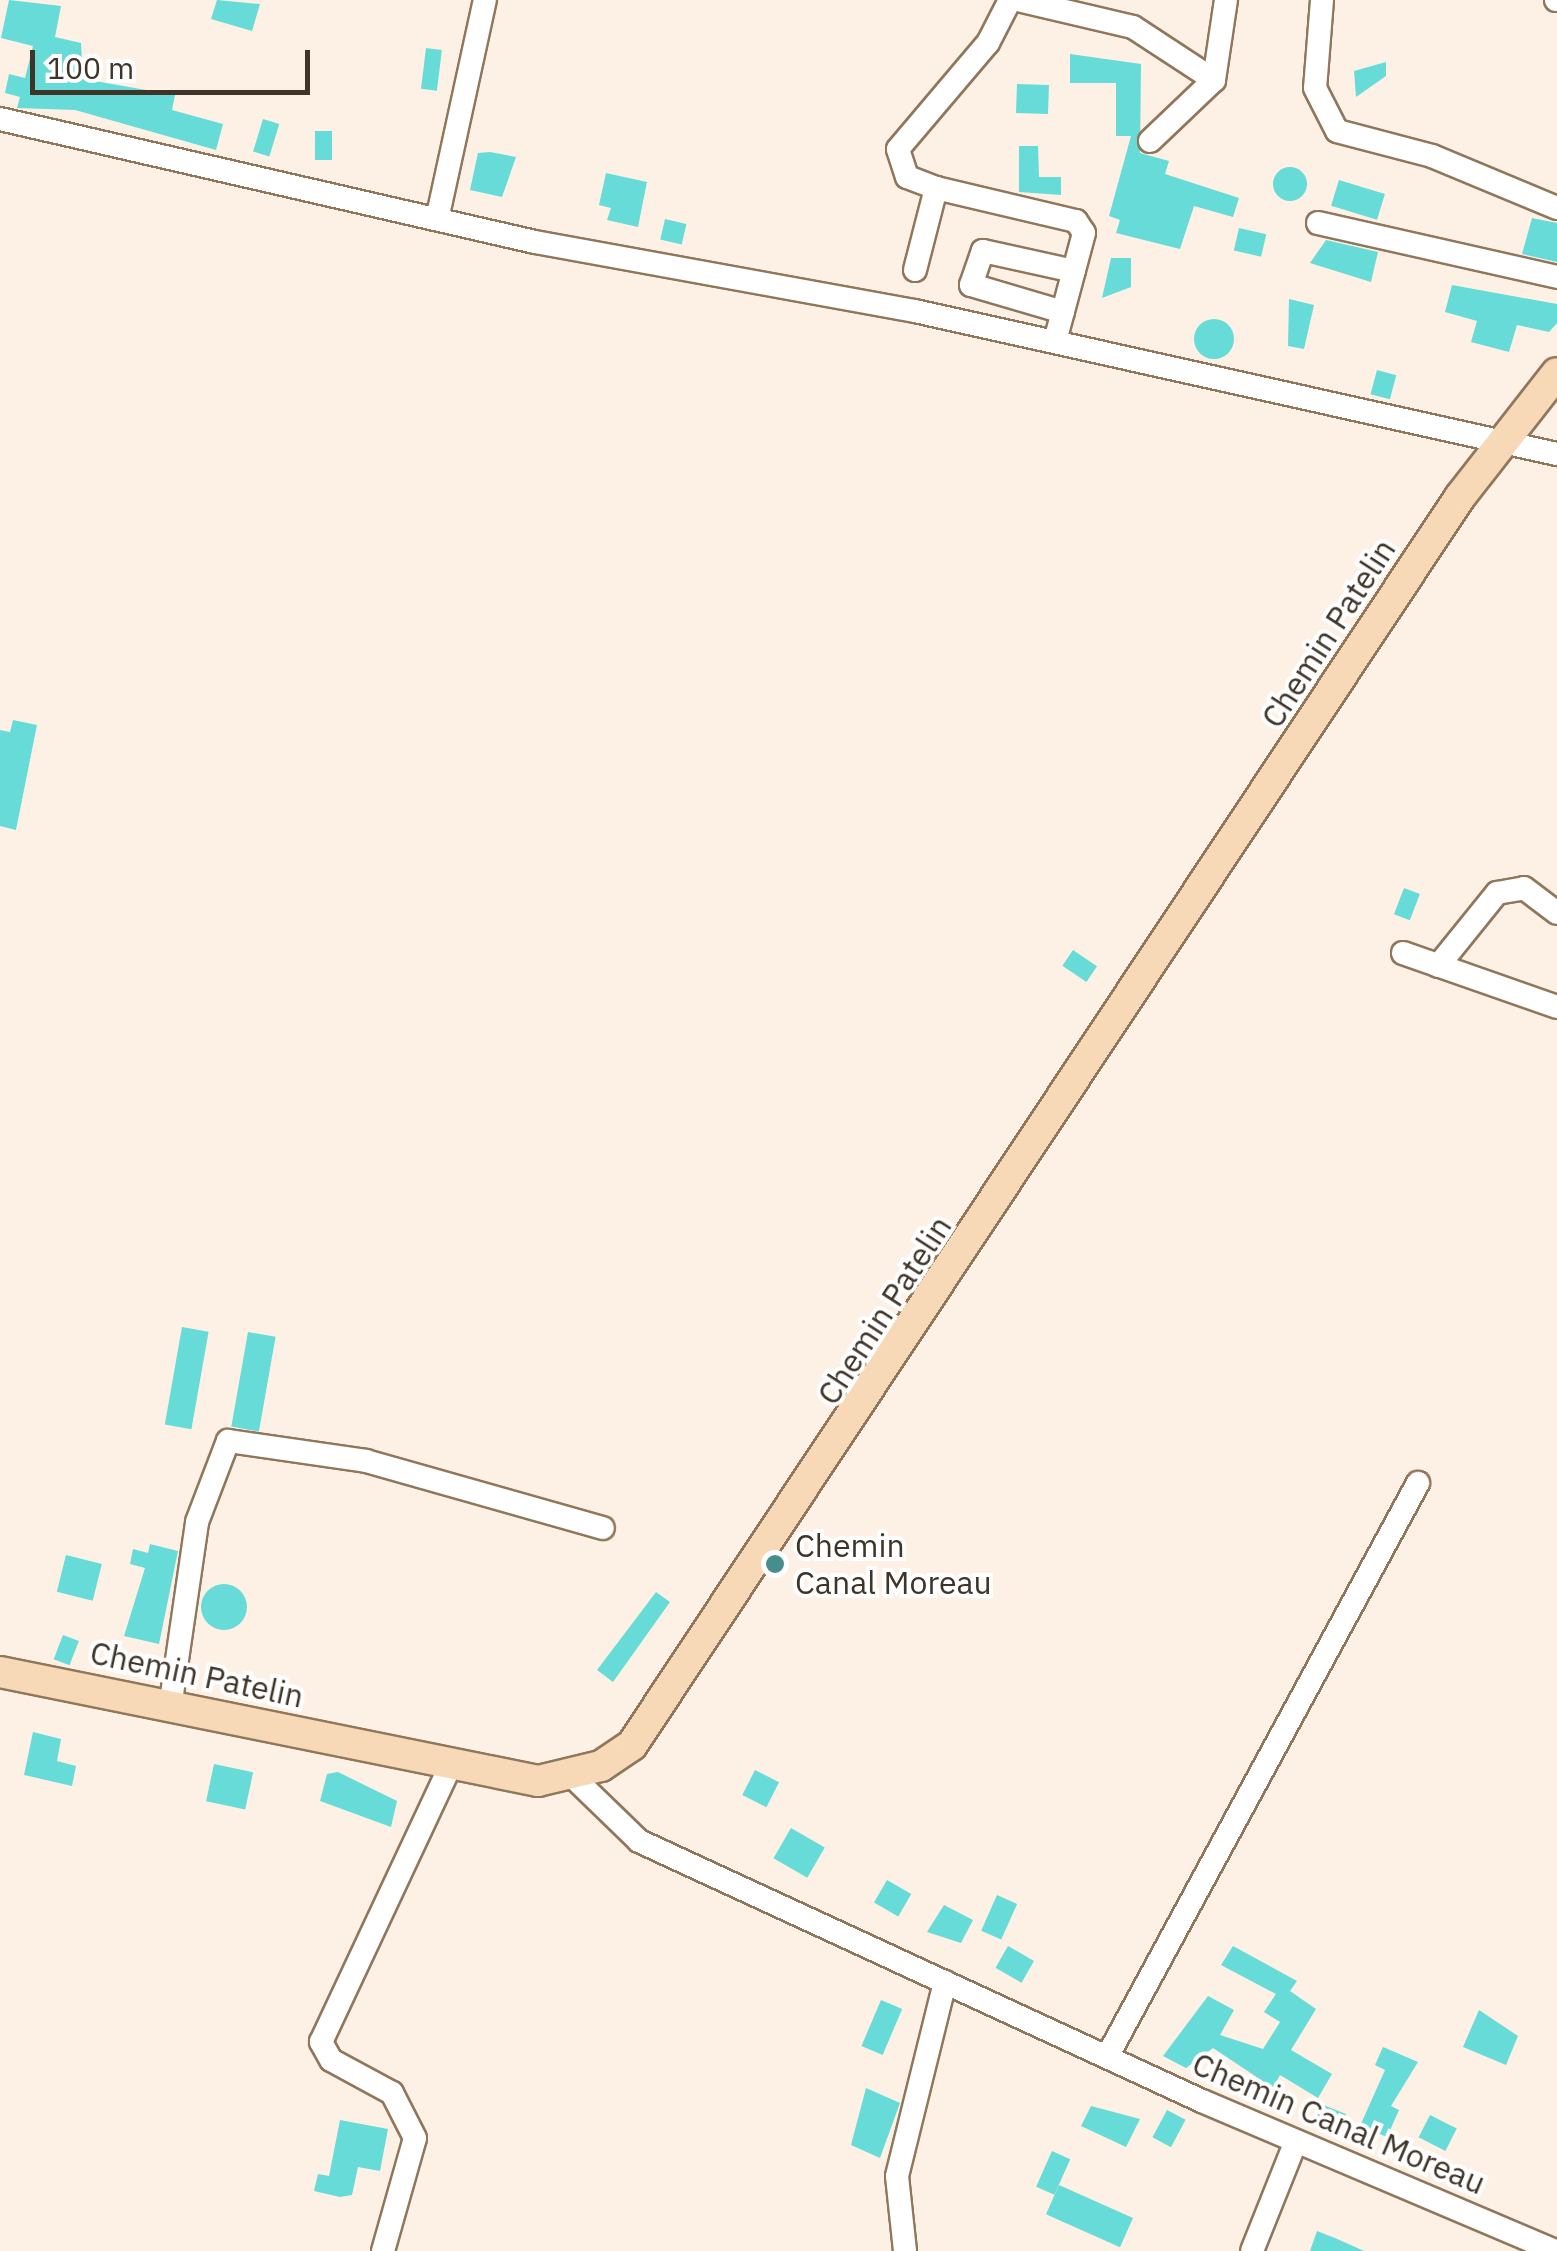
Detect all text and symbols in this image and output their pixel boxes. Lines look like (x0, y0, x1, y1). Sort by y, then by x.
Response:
scale bar (35, 30, 315, 92)
text: 100 m (47, 48, 134, 87)
street label: Chemin Patelin (1253, 532, 1403, 734)
street label: Chemin Patelin (809, 1209, 959, 1411)
place label: Chemin Canal Moreau (795, 1527, 992, 1602)
marker: Chemin Canal Moreau (764, 1553, 786, 1575)
street label: Chemin Patelin (87, 1633, 307, 1715)
street label: Chemin Canal Moreau (1187, 2044, 1491, 2202)

